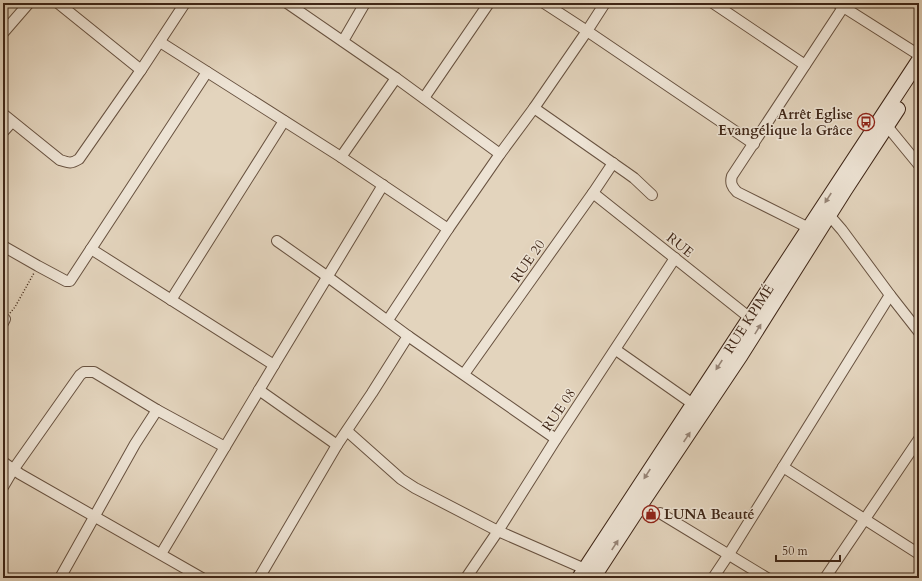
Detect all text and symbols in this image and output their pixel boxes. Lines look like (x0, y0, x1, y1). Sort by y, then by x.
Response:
place label: Arrêt Eglise Evangélique la Grâce (718, 105, 853, 140)
bus stop icon: Arrêt Eglise Evangélique la Grâce (856, 112, 876, 132)
one-way arrow (825, 192, 832, 204)
street label: RUE (662, 228, 698, 262)
street label: RUE 20 (506, 236, 550, 286)
street label: RUE KPIMÉ (720, 280, 779, 357)
one-way arrow (755, 323, 762, 334)
one-way arrow (715, 360, 723, 370)
street label: RUE 08 (538, 385, 580, 435)
one-way arrow (683, 431, 690, 443)
one-way arrow (644, 468, 651, 479)
shop icon: LUNA Beauté (641, 504, 661, 524)
place label: LUNA Beauté (664, 505, 755, 524)
scale bar (776, 537, 840, 563)
one-way arrow (611, 539, 618, 551)
text: 50 m (782, 543, 809, 559)

